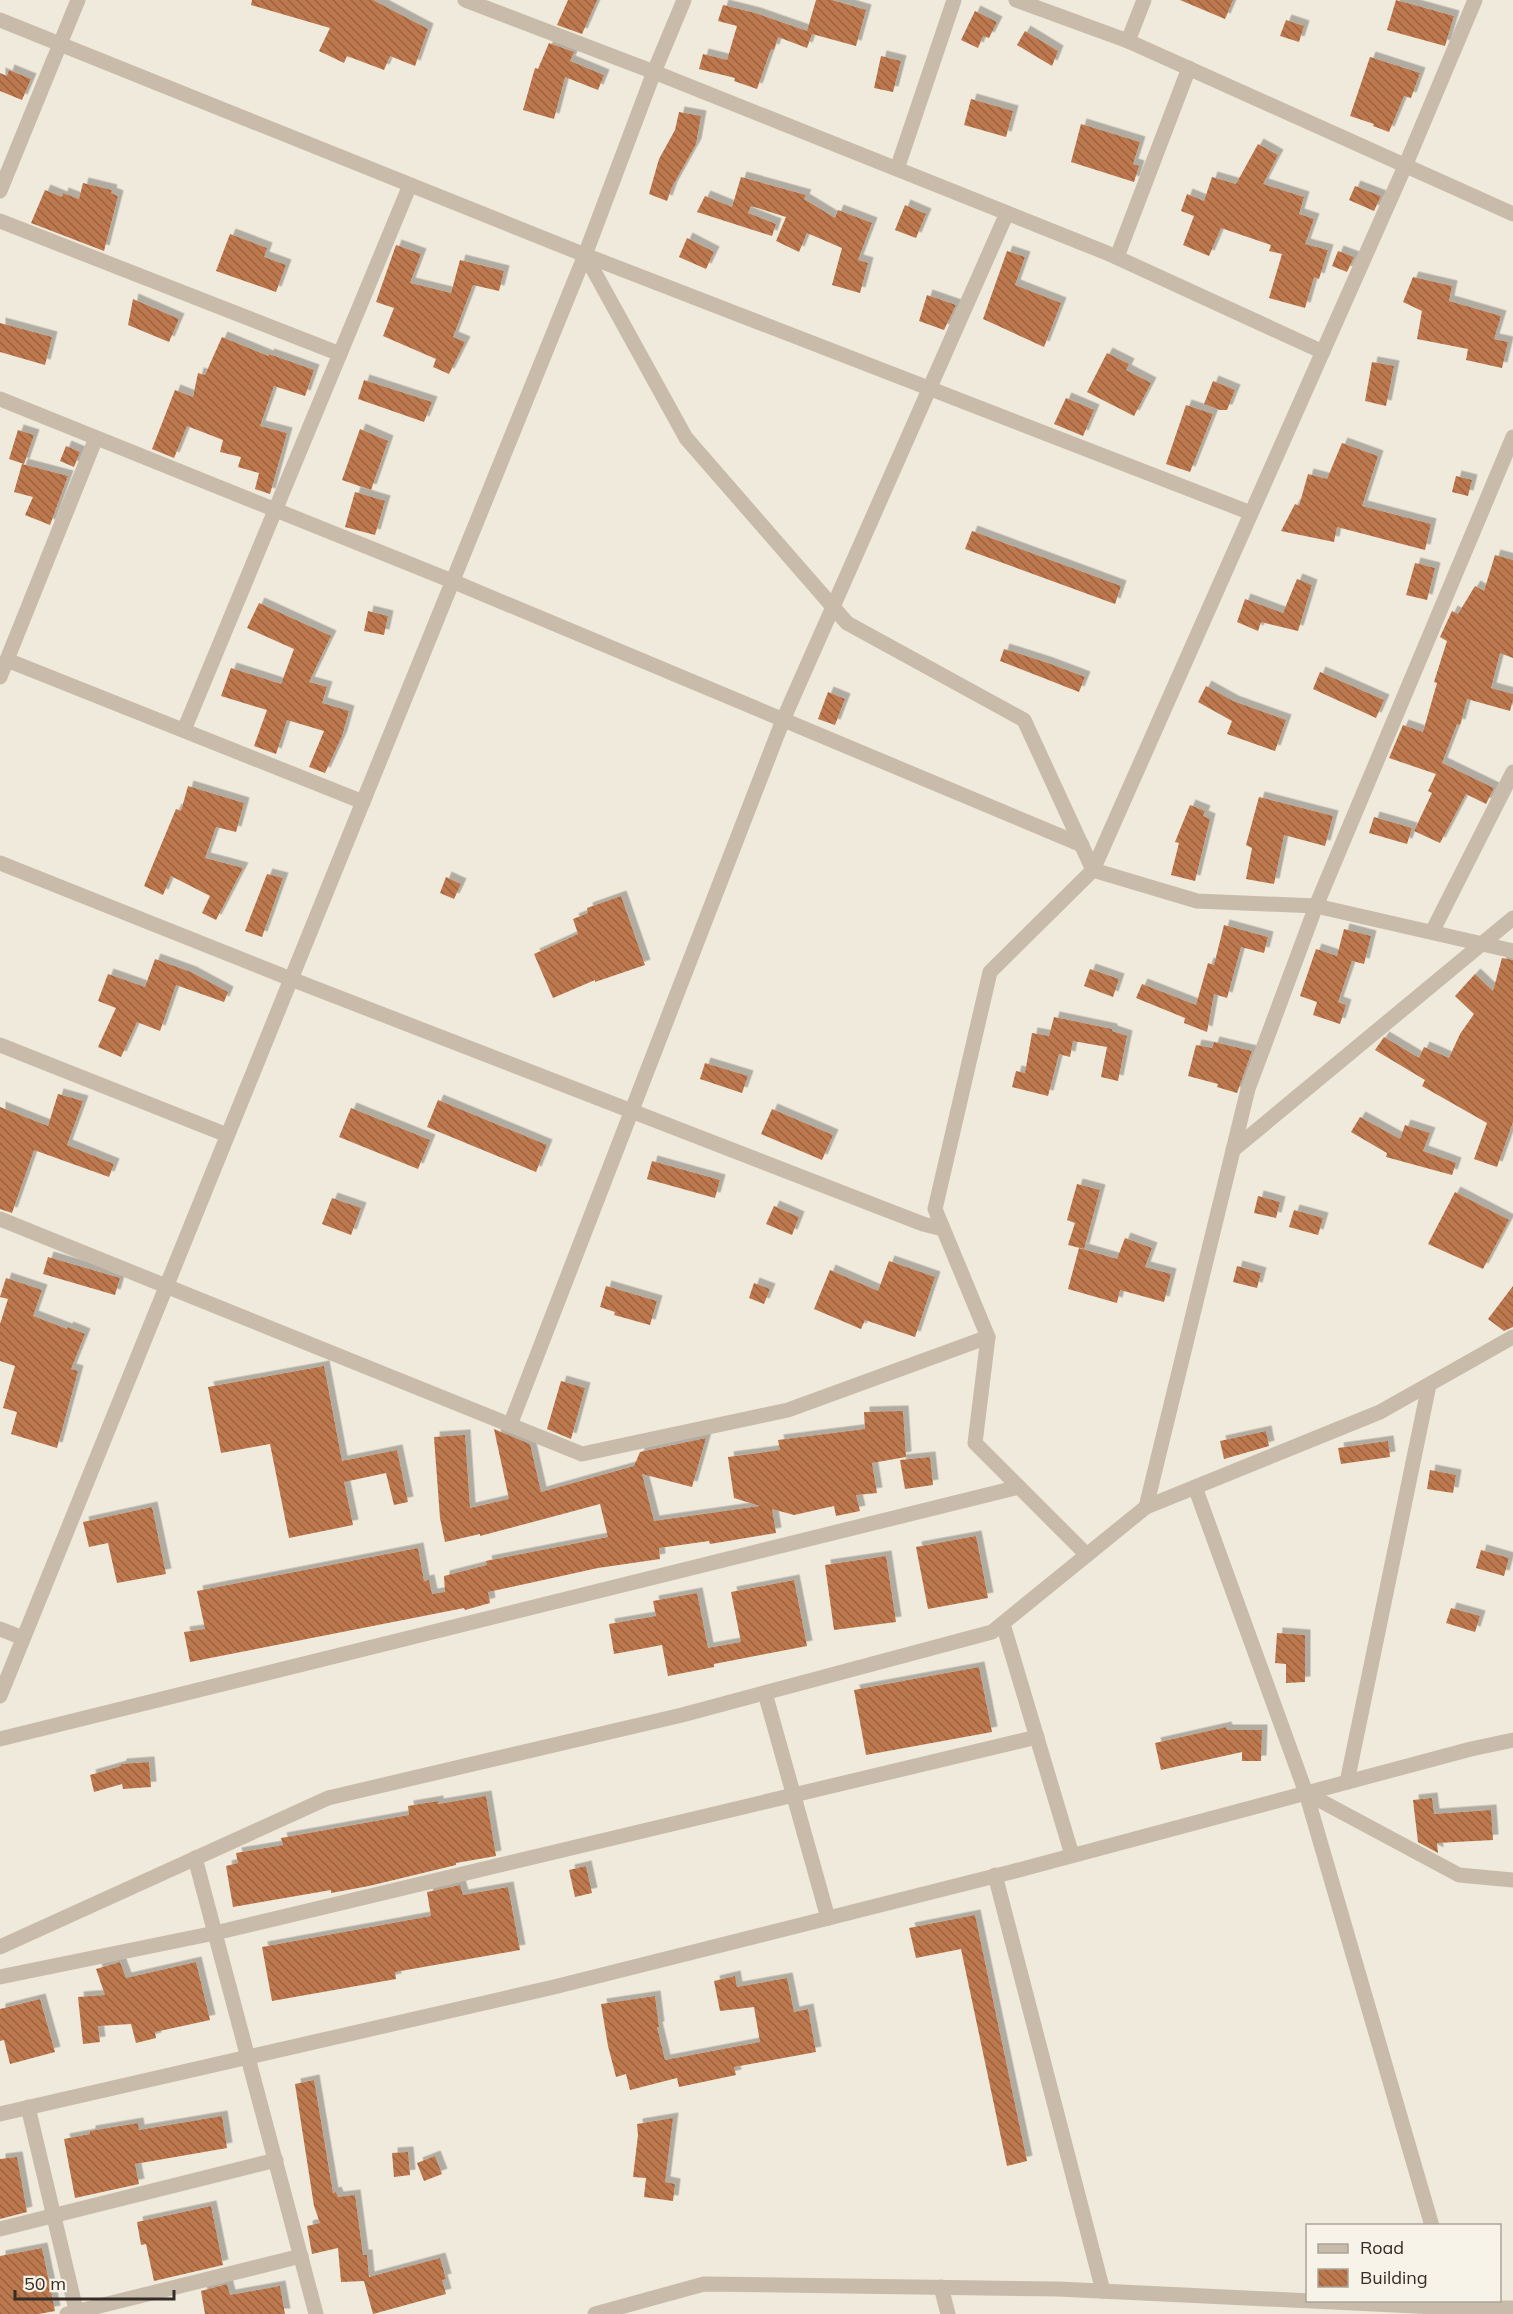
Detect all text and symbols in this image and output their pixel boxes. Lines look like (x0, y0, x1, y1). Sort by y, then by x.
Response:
legend (1306, 2224, 1501, 2302)
text: Road (1360, 2236, 1404, 2259)
scale bar (15, 2263, 174, 2301)
text: Building (1360, 2266, 1428, 2289)
text: 50 m (24, 2272, 66, 2295)

